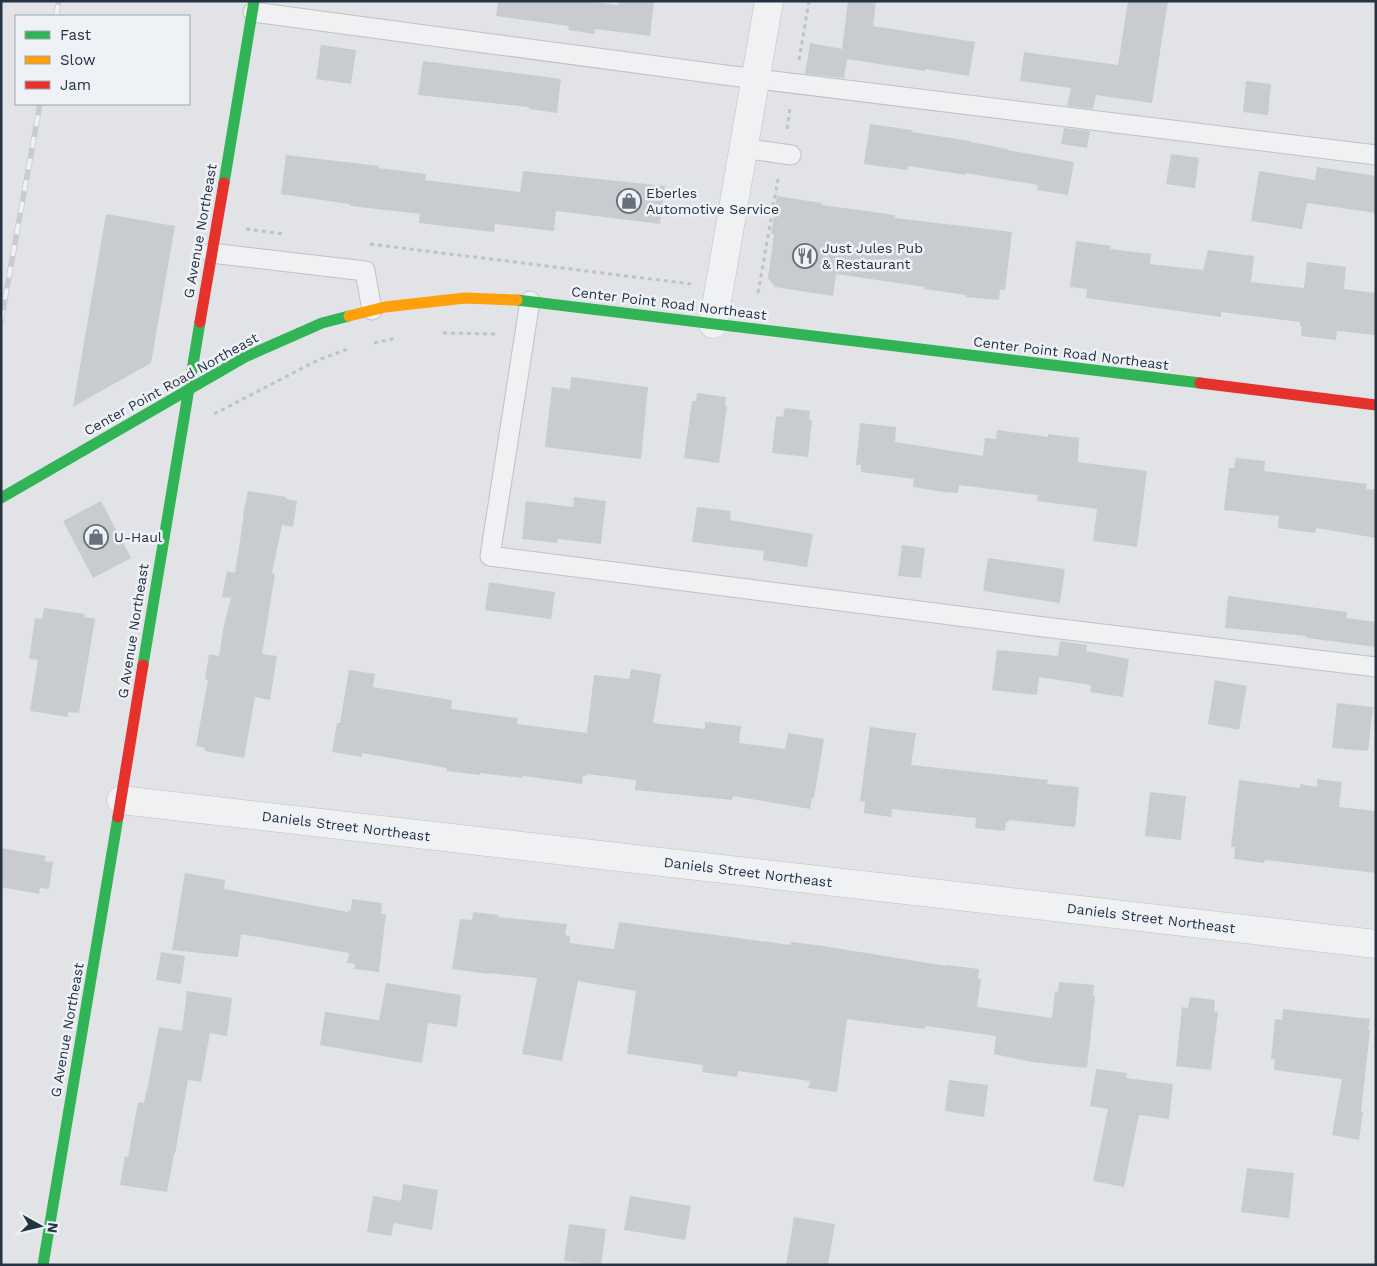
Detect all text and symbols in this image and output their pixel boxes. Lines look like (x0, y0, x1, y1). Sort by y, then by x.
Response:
legend (15, 15, 190, 105)
text: Fast (60, 26, 92, 44)
text: Slow (60, 51, 96, 69)
text: Jam (60, 76, 91, 94)
street label: G Avenue Northeast (180, 162, 220, 299)
place label: Eberles Automotive Service (646, 185, 779, 217)
shop icon: Eberles Automotive Service (616, 188, 642, 214)
place label: Just Jules Pub & Restaurant (822, 240, 923, 272)
restaurant icon: Just Jules Pub & Restaurant (792, 243, 818, 269)
street label: Center Point Road Northeast (570, 283, 768, 323)
street label: Center Point Road Northeast (81, 329, 261, 439)
street label: Center Point Road Northeast (972, 333, 1170, 373)
shop icon: U-Haul (83, 524, 109, 550)
place label: U-Haul (114, 529, 163, 545)
street label: G Avenue Northeast (114, 562, 152, 700)
street label: Daniels Street Northeast (261, 808, 431, 844)
street label: Daniels Street Northeast (663, 854, 833, 890)
street label: Daniels Street Northeast (1066, 900, 1236, 936)
street label: G Avenue Northeast (47, 961, 87, 1098)
north arrow (15, 1201, 65, 1251)
text: N (44, 1222, 62, 1234)

